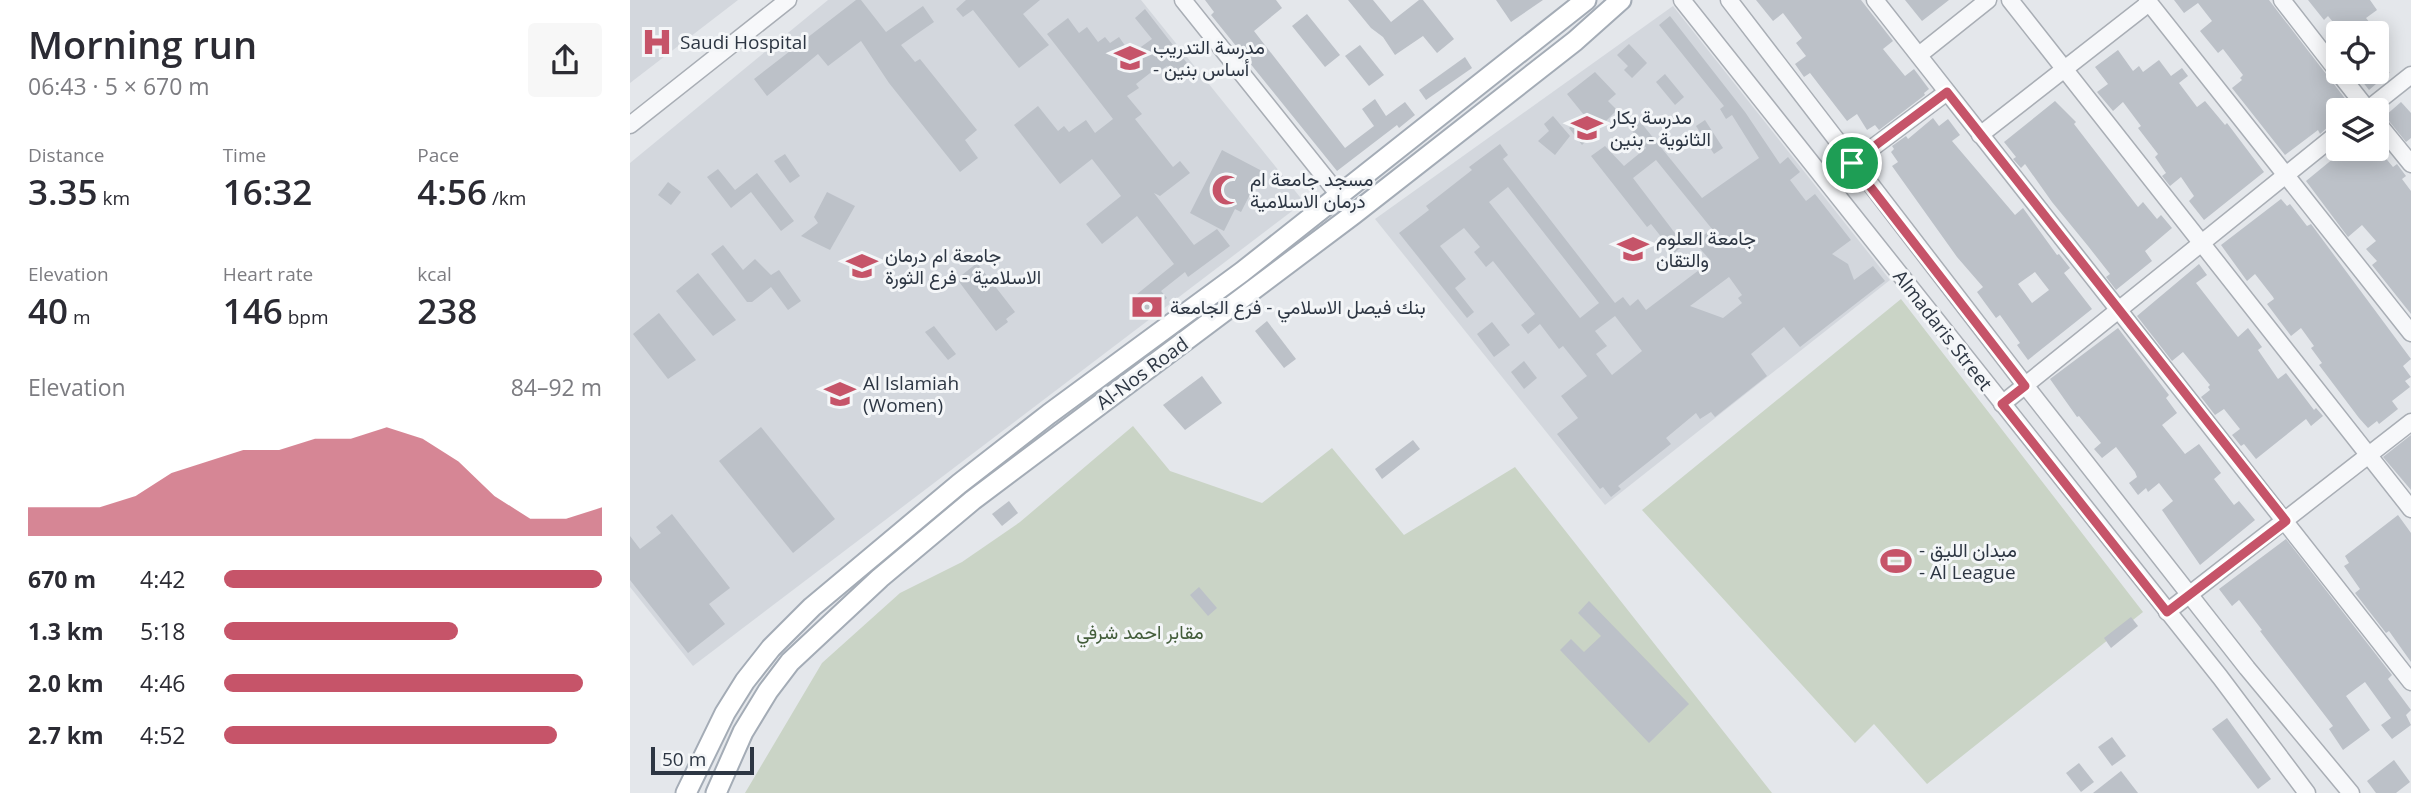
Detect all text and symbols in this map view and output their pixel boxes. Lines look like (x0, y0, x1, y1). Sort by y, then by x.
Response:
text: Morning run (28, 18, 257, 70)
map controls (2326, 21, 2389, 161)
button: locate (2326, 21, 2389, 84)
button: share (528, 23, 602, 97)
hospital icon: Saudi Hospital (640, 25, 674, 59)
place label: Saudi Hospital (680, 29, 807, 55)
place label: مدرسة التدريب - أساس بنين (1153, 34, 1265, 82)
school or university icon: مدرسة التدريب - أساس بنين (1113, 41, 1147, 75)
text: 06:43 · 5 × 670 m (28, 70, 210, 102)
button: layers (2326, 98, 2389, 161)
place label: مدرسة بكار الثانوية - بنين (1609, 104, 1711, 152)
school or university icon: مدرسة بكار الثانوية - بنين (1570, 111, 1604, 145)
pin (1822, 133, 1882, 193)
text: Distance (28, 142, 104, 168)
text: Time (223, 142, 266, 168)
text: Pace (417, 142, 459, 168)
icon: arrive (1833, 144, 1871, 182)
place label: مسجد جامعة ام درمان الاسلامية (1250, 166, 1373, 214)
text: 3.35 (28, 168, 98, 215)
text: 16:32 (223, 168, 312, 215)
text: 4:56 (417, 168, 487, 215)
mosque icon: مسجد جامعة ام درمان الاسلامية (1210, 173, 1244, 207)
text: km (98, 185, 130, 211)
text: /km (487, 185, 526, 211)
place label: جامعة العلوم والتقان (1656, 225, 1756, 273)
school or university icon: جامعة العلوم والتقان (1616, 232, 1650, 266)
place label: جامعة ام درمان الاسلامية - فرع الثورة (885, 242, 1041, 290)
school or university icon: جامعة ام درمان الاسلامية - فرع الثورة (845, 249, 879, 283)
text: Elevation (28, 261, 109, 287)
text: Heart rate (223, 261, 313, 287)
text: kcal (417, 261, 452, 287)
street label: Almadaris Street (1888, 264, 1999, 396)
text: 40 (28, 287, 68, 334)
text: 146 (223, 287, 283, 334)
text: 238 (417, 287, 477, 334)
bank icon: بنك فيصل الاسلامي - فرع الجامعة (1130, 290, 1164, 324)
place label: بنك فيصل الاسلامي - فرع الجامعة (1170, 294, 1426, 323)
text: m (68, 304, 91, 330)
text: bpm (283, 304, 328, 330)
street label: Al-Nos Road (1091, 331, 1193, 415)
place label: Al Islamiah (Women) (863, 370, 959, 418)
text: Elevation (28, 371, 126, 403)
text: 84–92 m (511, 371, 602, 403)
school or university icon: Al Islamiah (Women) (823, 377, 857, 411)
place label: - ميدان الليق - Al League (1919, 537, 2017, 585)
sports icon: - ميدان الليق - Al League (1879, 544, 1913, 578)
text: 670 m (28, 563, 96, 595)
text: 4:42 (140, 563, 186, 595)
text: 1.3 km (28, 615, 104, 647)
text: 5:18 (140, 615, 186, 647)
park label: مقابر احمد شرفي (1076, 619, 1204, 648)
text: 2.0 km (28, 667, 104, 699)
text: 4:46 (140, 667, 186, 699)
text: 2.7 km (28, 719, 104, 751)
text: 4:52 (140, 719, 186, 751)
scale bar (651, 744, 754, 776)
text: 50 m (662, 746, 706, 772)

